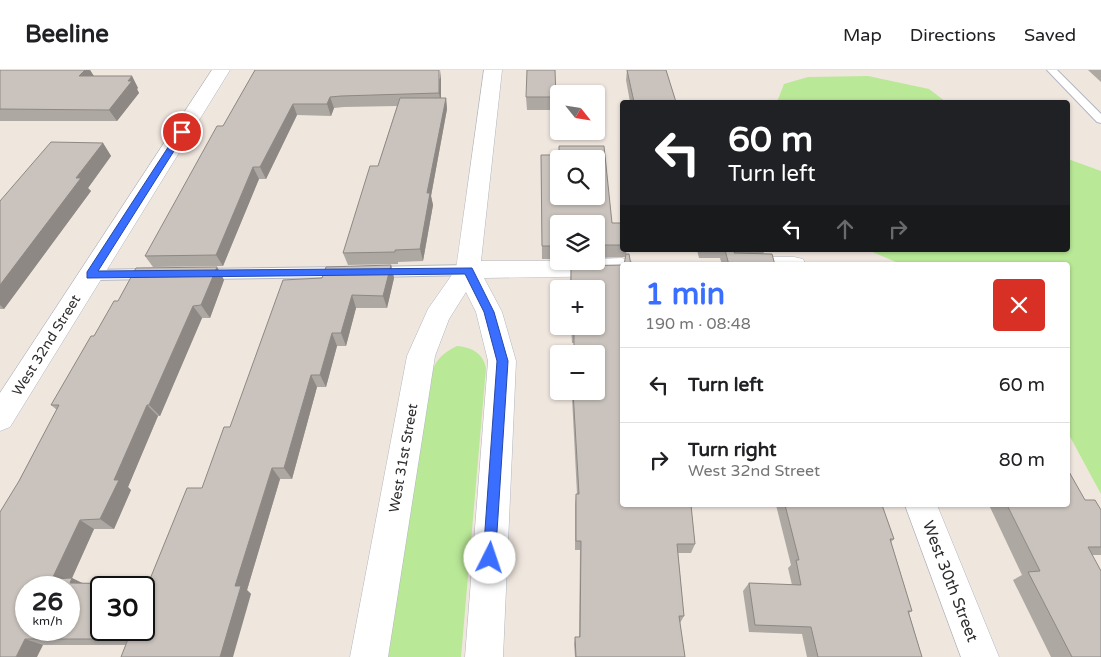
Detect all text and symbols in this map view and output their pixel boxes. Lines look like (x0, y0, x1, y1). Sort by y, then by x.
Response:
text: Beeline (25, 20, 109, 49)
text: Map (843, 24, 882, 46)
text: Directions (910, 24, 996, 46)
text: Saved (1024, 24, 1076, 46)
north arrow (550, 85, 605, 140)
map controls (550, 85, 605, 400)
pin (161, 111, 203, 153)
icon: arrive (168, 118, 196, 146)
text: 60 m (728, 119, 813, 161)
icon: left (645, 120, 710, 185)
button: search (550, 150, 605, 205)
text: Turn left (728, 161, 816, 187)
button: layers (550, 215, 605, 270)
icon: left (778, 215, 806, 243)
icon: ahead (831, 215, 859, 243)
icon: right (884, 215, 912, 243)
text: 1 min (645, 276, 725, 313)
button: close (993, 279, 1045, 331)
button: + (550, 280, 605, 335)
street label: West 32nd Street (9, 291, 85, 399)
text: 190 m · 08:48 (645, 314, 751, 334)
button: − (550, 345, 605, 400)
icon: left (645, 371, 673, 399)
text: Turn left (688, 374, 764, 396)
text: 60 m (999, 374, 1045, 396)
street label: West 31st Street (386, 402, 422, 514)
text: Turn right (688, 439, 776, 461)
icon: right (645, 446, 673, 474)
text: 80 m (999, 449, 1045, 471)
text: West 32nd Street (688, 461, 820, 481)
street label: West 30th Street (918, 518, 982, 645)
position arrow (463, 531, 515, 583)
speed limit sign: 30 (90, 576, 155, 641)
text: 26 (32, 587, 63, 617)
text: km/h (32, 614, 63, 628)

